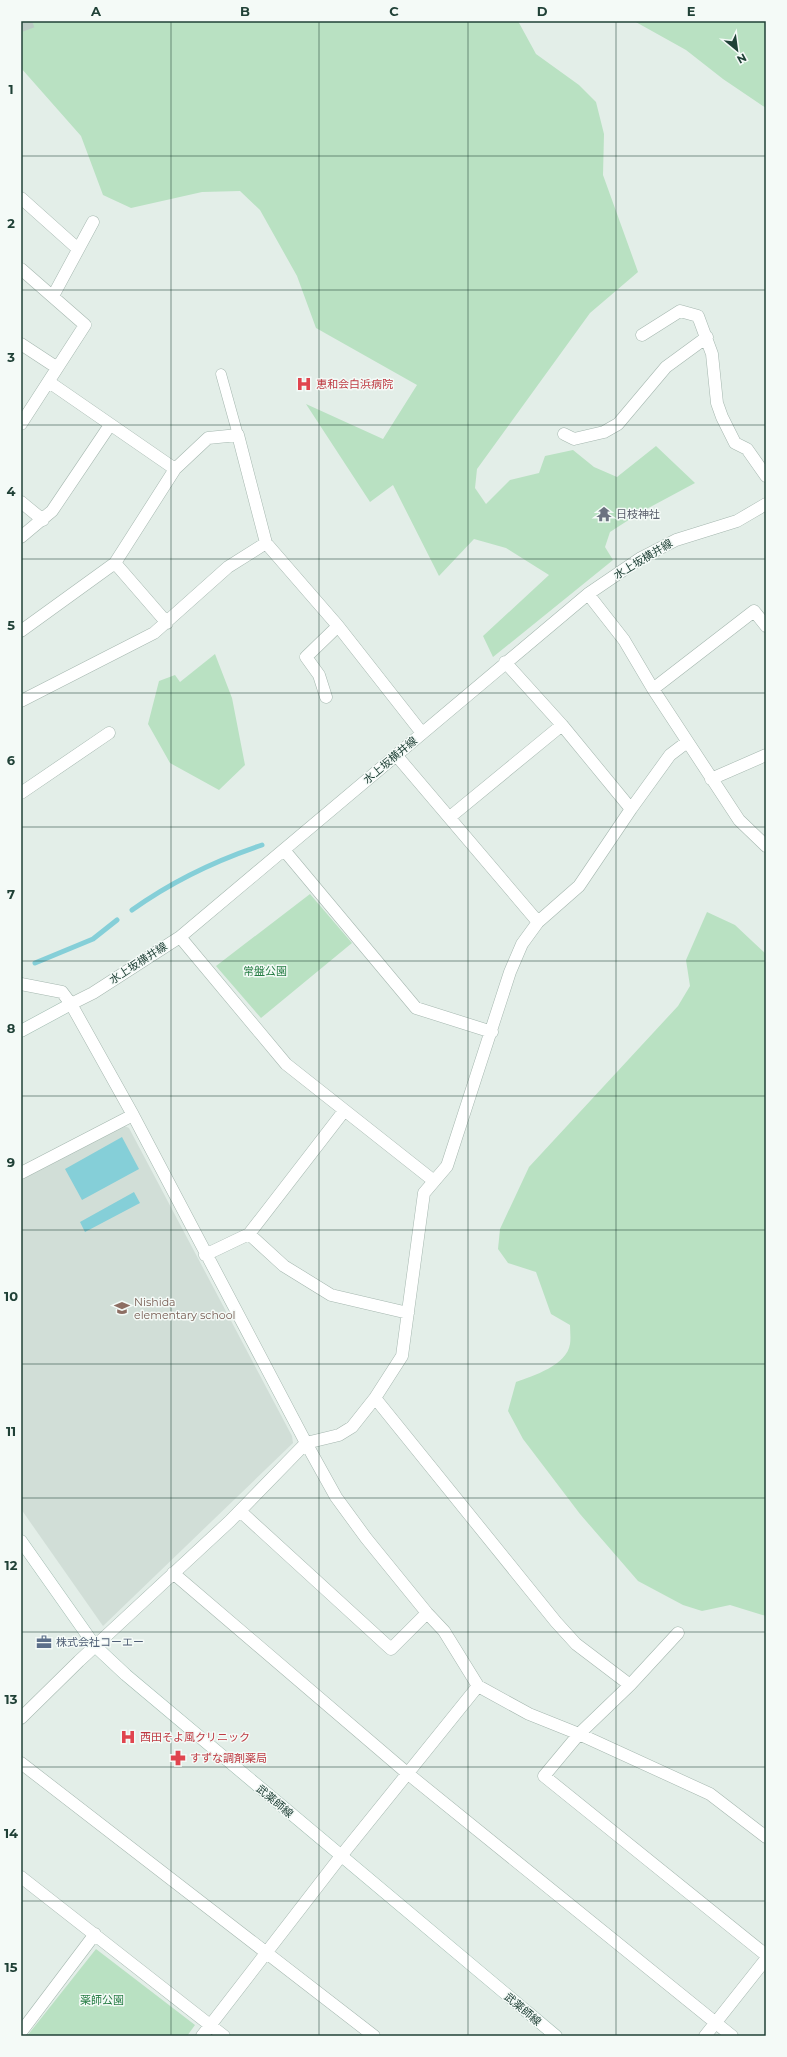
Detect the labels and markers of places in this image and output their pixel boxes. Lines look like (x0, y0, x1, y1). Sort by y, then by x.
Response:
hospital icon: 恵和会白浜病院 (295, 375, 313, 393)
place label: 恵和会白浜病院 (316, 377, 393, 391)
temple icon: 日枝神社 (595, 505, 613, 523)
place label: 日枝神社 (616, 507, 660, 521)
place label: Nishida elementary school (134, 1295, 236, 1322)
school or university icon: Nishida elementary school (113, 1299, 131, 1317)
office icon: 株式会社コーエー (35, 1633, 53, 1651)
place label: 株式会社コーエー (56, 1635, 144, 1649)
hospital icon: 西田そよ風クリニック (119, 1728, 137, 1746)
place label: 西田そよ風クリニック (140, 1730, 250, 1744)
pharmacy icon: すずな調剤薬局 (169, 1749, 187, 1767)
place label: すずな調剤薬局 (190, 1751, 267, 1765)

